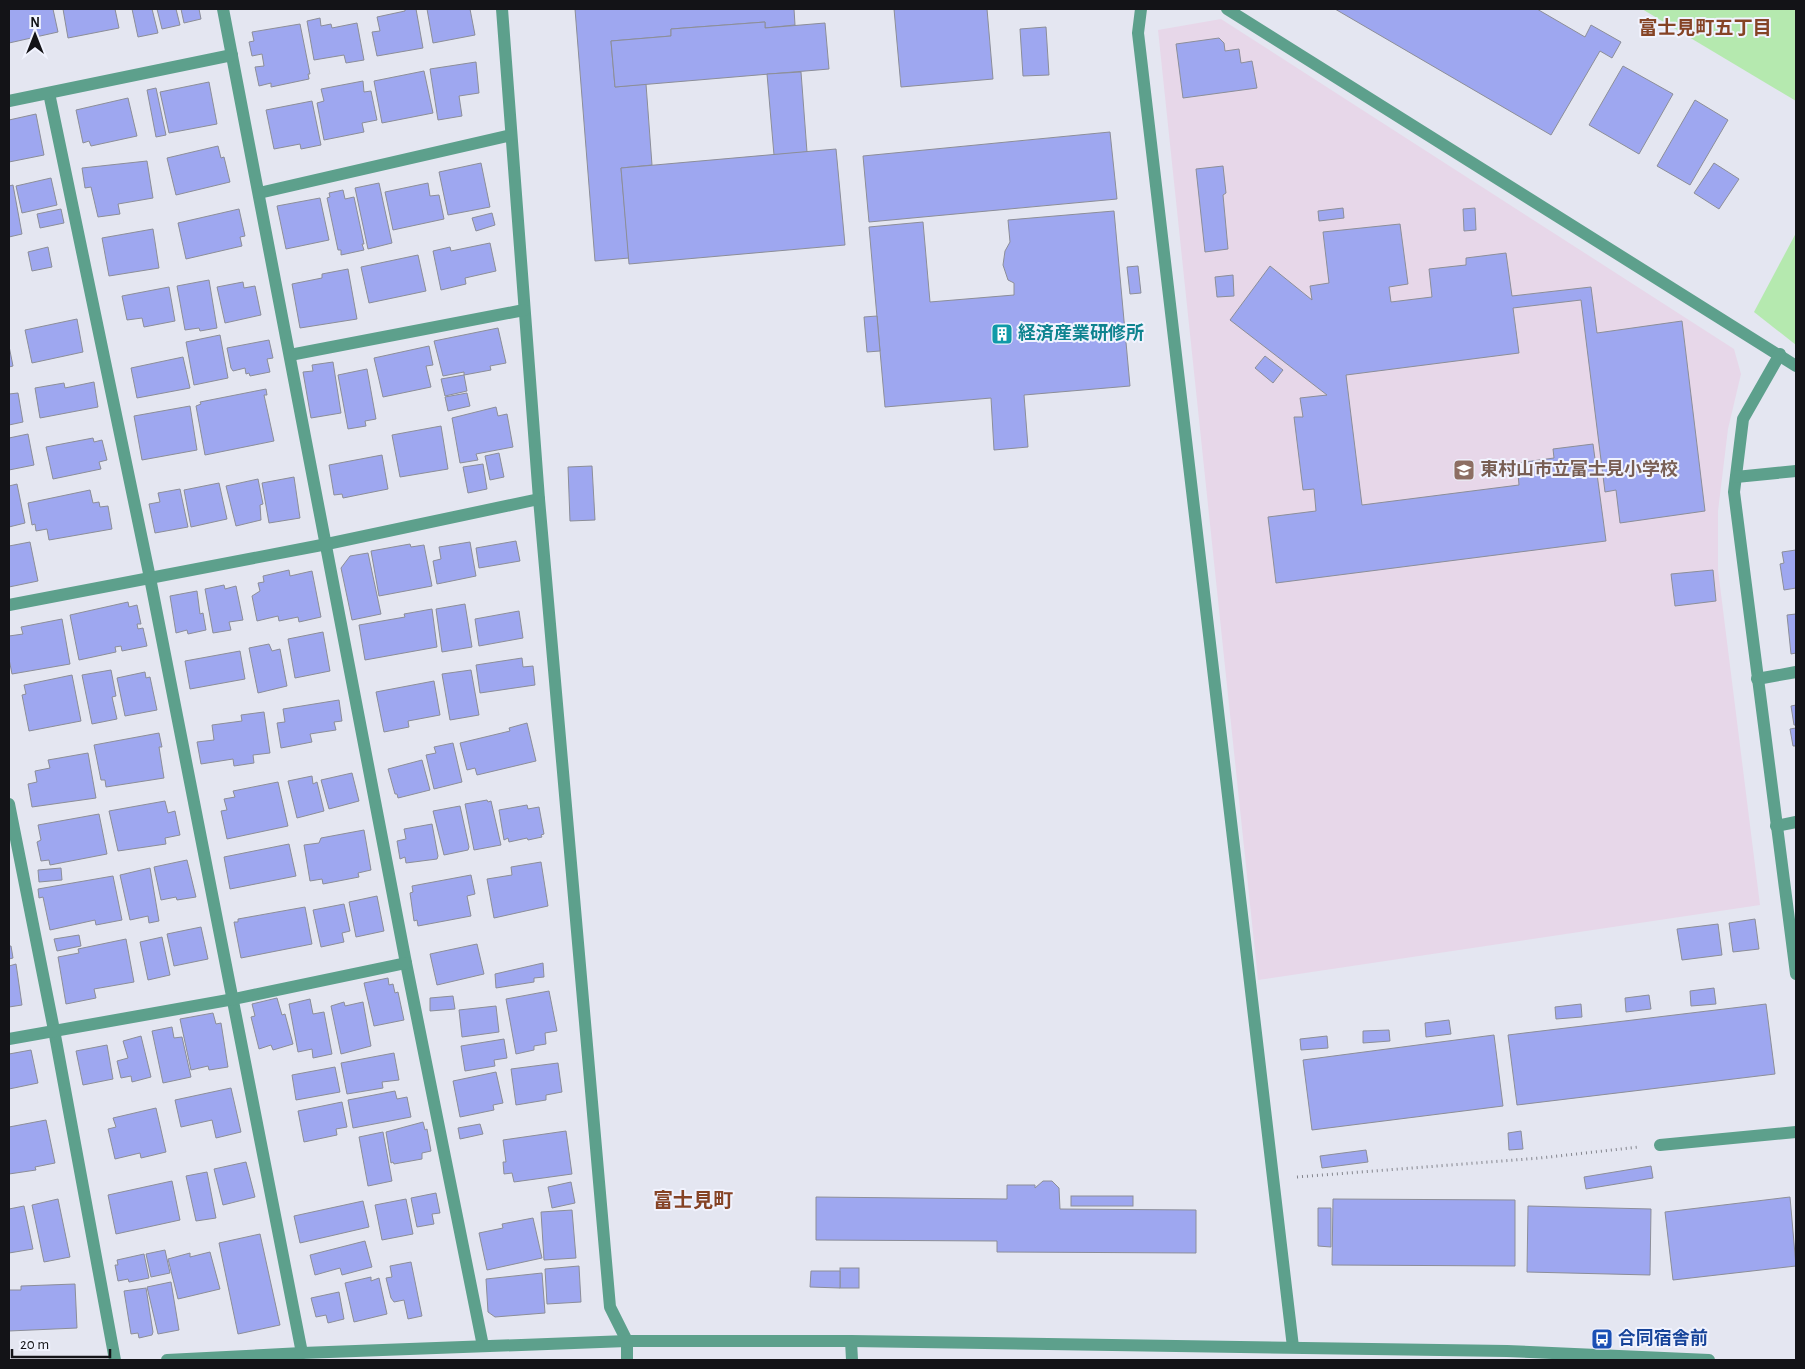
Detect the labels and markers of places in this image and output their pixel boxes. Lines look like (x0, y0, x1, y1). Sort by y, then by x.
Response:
building icon: 経済産業研修所 (990, 322, 1014, 346)
place label: 経済産業研修所 (1018, 323, 1144, 343)
school or university icon: 東村山市立富士見小学校 (1452, 458, 1476, 482)
place label: 東村山市立富士見小学校 (1480, 459, 1678, 479)
bus stop icon: 合同宿舎前 (1590, 1327, 1614, 1351)
place label: 合同宿舎前 (1618, 1328, 1708, 1348)

